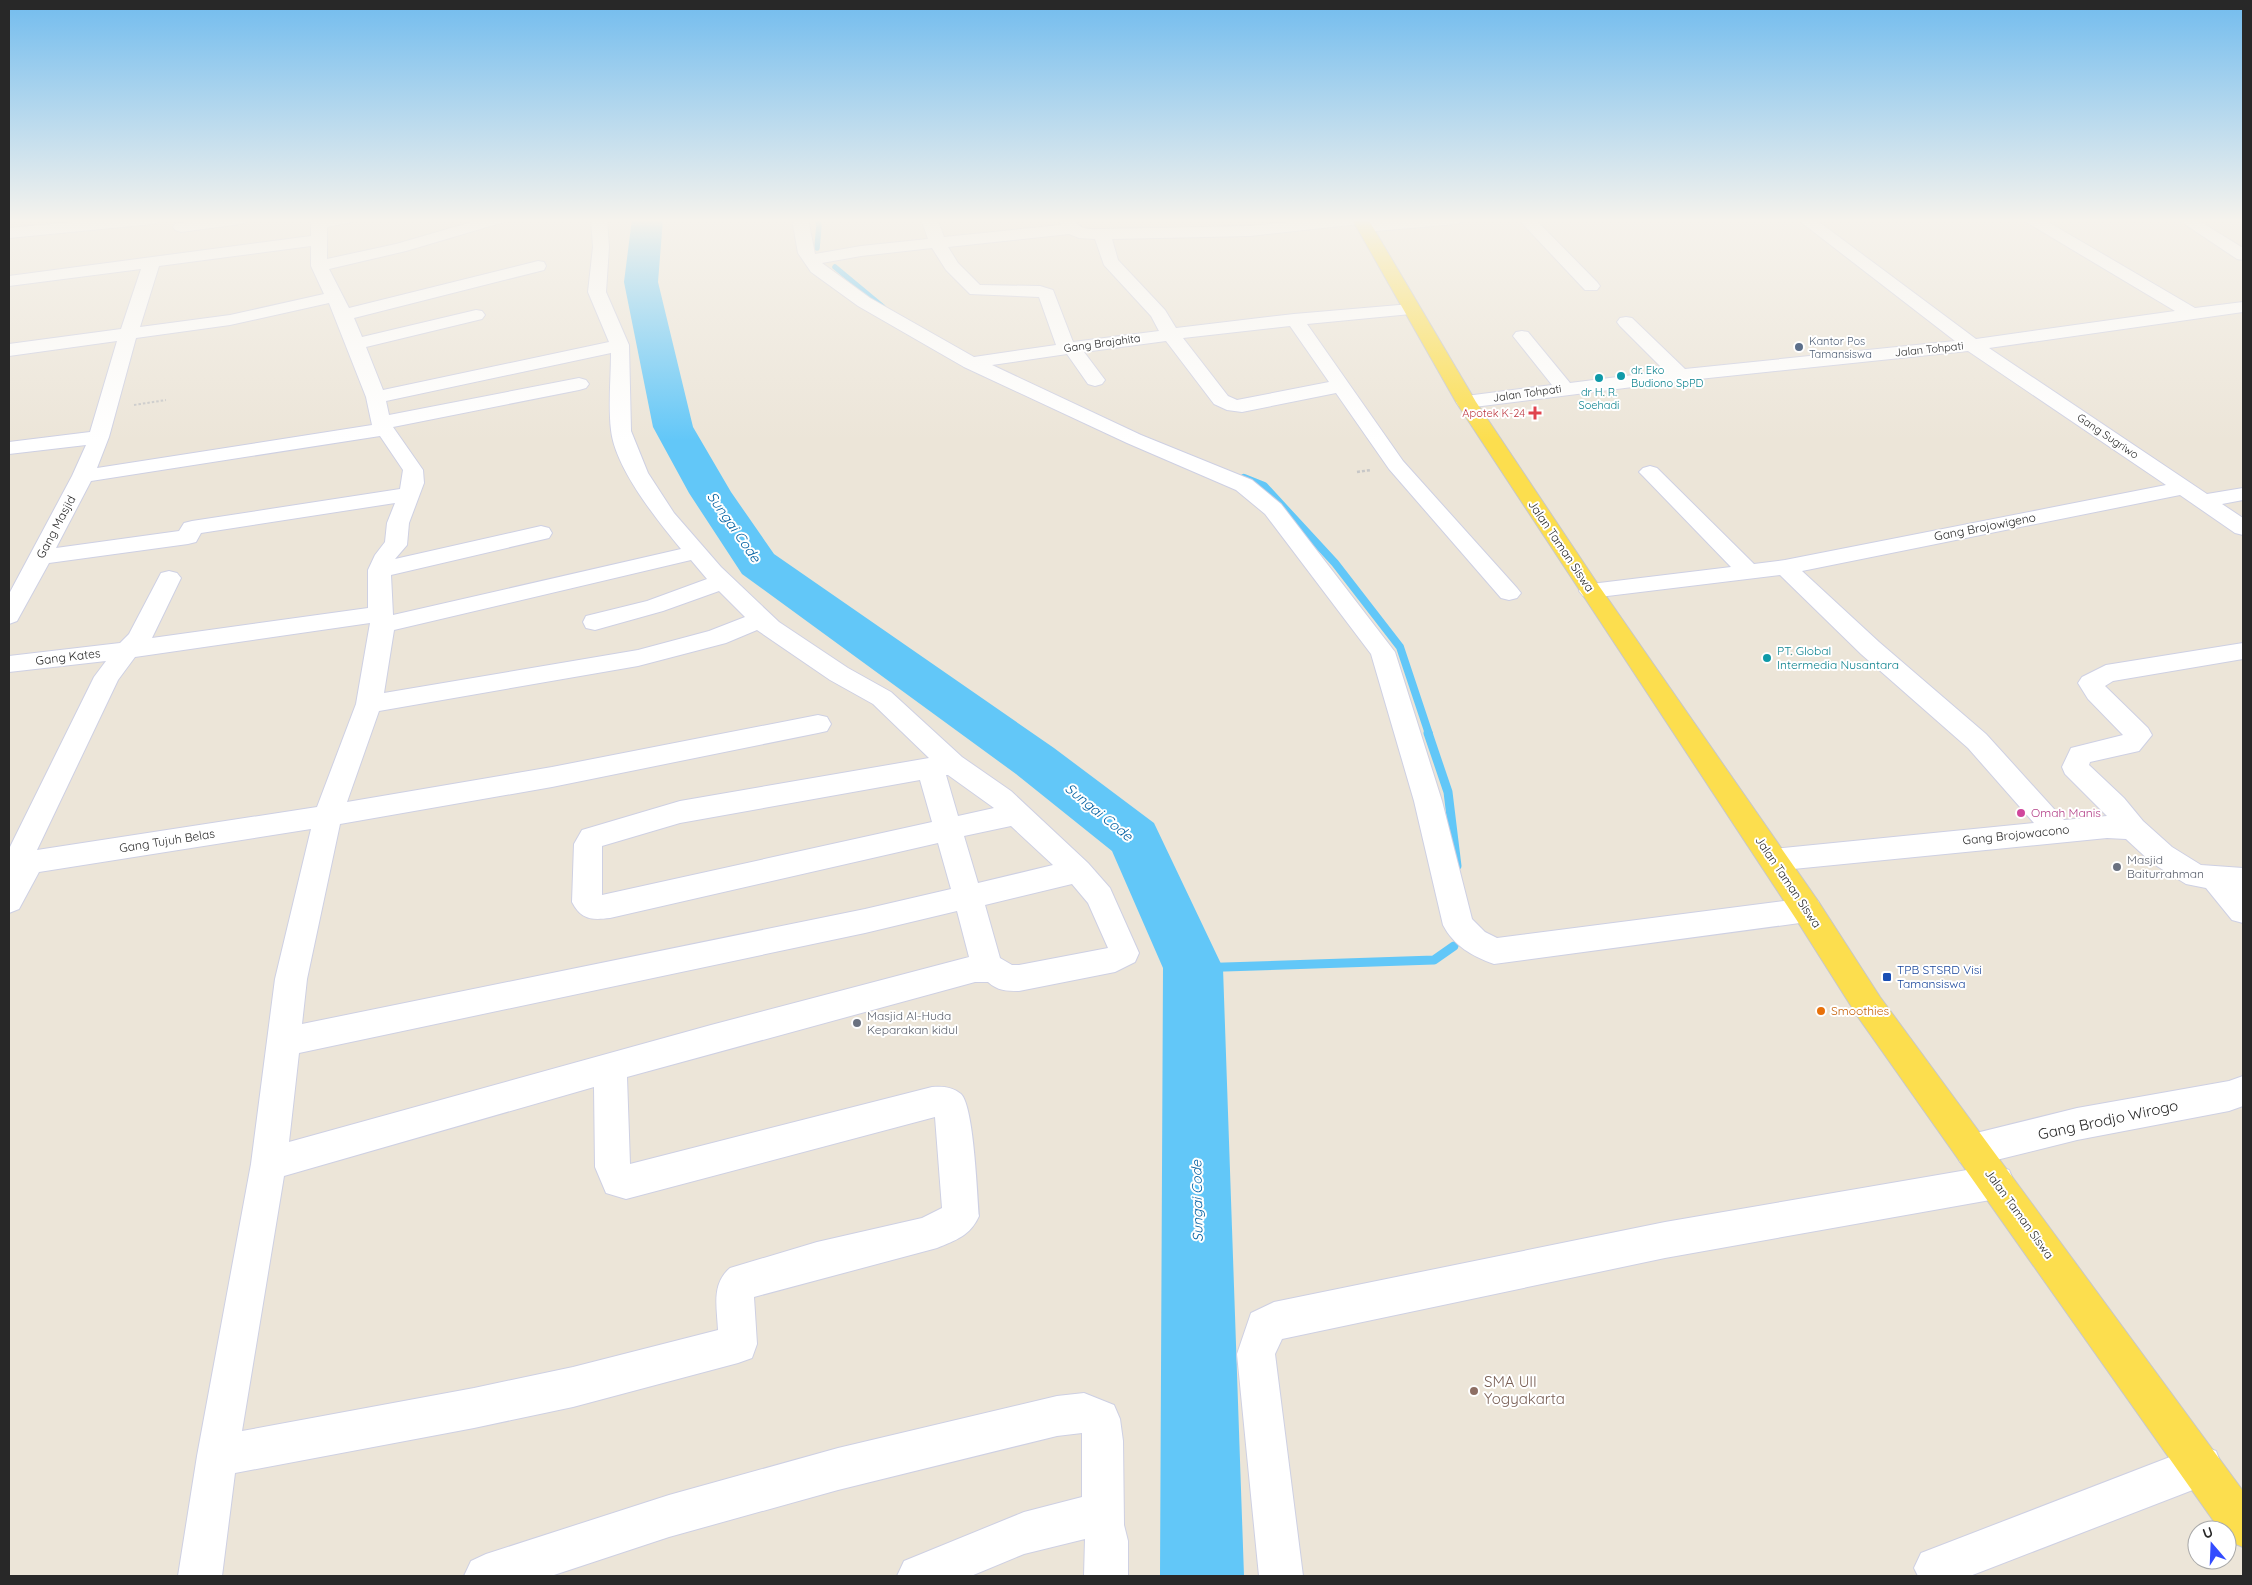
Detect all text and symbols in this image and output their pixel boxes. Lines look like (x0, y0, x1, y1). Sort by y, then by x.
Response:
street label: Gang Brajahita (1063, 331, 1141, 355)
place label: Kantor Pos Tamansiswa (1809, 334, 1872, 361)
street label: Jalan Tohpati (1894, 338, 1964, 360)
marker: Kantor Pos Tamansiswa (1793, 341, 1805, 353)
place label: dr. Eko Budiono SpPD (1631, 363, 1703, 390)
marker: dr. Eko Budiono SpPD (1615, 370, 1627, 382)
marker: dr H. R. Soehadi (1593, 372, 1605, 384)
street label: Jalan Tohpati (1492, 381, 1562, 405)
place label: dr H. R. Soehadi (1579, 385, 1619, 412)
place label: Apotek K-24 (1462, 406, 1525, 420)
marker: Apotek K-24 (1529, 407, 1541, 419)
street label: Gang Sugriwo (2074, 410, 2142, 462)
water label: Sungai Code (703, 488, 765, 567)
street label: Gang Masjid (33, 493, 78, 561)
street label: Jalan Taman Siswa (1525, 497, 1598, 594)
street label: Gang Brojowigeno (1933, 509, 2037, 544)
place label: PT. Global Intermedia Nusantara (1777, 643, 1899, 672)
street label: Gang Kates (35, 645, 102, 668)
marker: PT. Global Intermedia Nusantara (1761, 652, 1773, 664)
water label: Sungai Code (1062, 779, 1137, 845)
place label: Omah Manis (2031, 805, 2101, 820)
marker: Omah Manis (2015, 807, 2027, 819)
street label: Gang Brojowacono (1962, 821, 2070, 848)
street label: Gang Tujuh Belas (118, 825, 216, 855)
street label: Jalan Taman Siswa (1752, 833, 1825, 930)
place label: Masjid Baiturrahman (2127, 852, 2204, 881)
marker: Masjid Baiturrahman (2111, 861, 2123, 873)
place label: TPB STSRD Visi Tamansiswa (1897, 962, 1982, 991)
marker: TPB STSRD Visi Tamansiswa (1881, 971, 1893, 983)
place label: Smoothies (1831, 1003, 1889, 1018)
marker: Smoothies (1815, 1005, 1827, 1017)
place label: Masjid Al-Huda Keparakan kidul (867, 1008, 958, 1037)
marker: Masjid Al-Huda Keparakan kidul (851, 1017, 863, 1029)
street label: Gang Brodjo Wirogo (2036, 1095, 2180, 1144)
water label: Sungai Code (1187, 1159, 1207, 1242)
street label: Jalan Taman Siswa (1982, 1166, 2057, 1262)
place label: SMA UII Yogyakarta (1484, 1372, 1565, 1408)
marker: SMA UII Yogyakarta (1468, 1385, 1480, 1397)
north arrow (2187, 1520, 2237, 1570)
text: U (2200, 1523, 2215, 1543)

